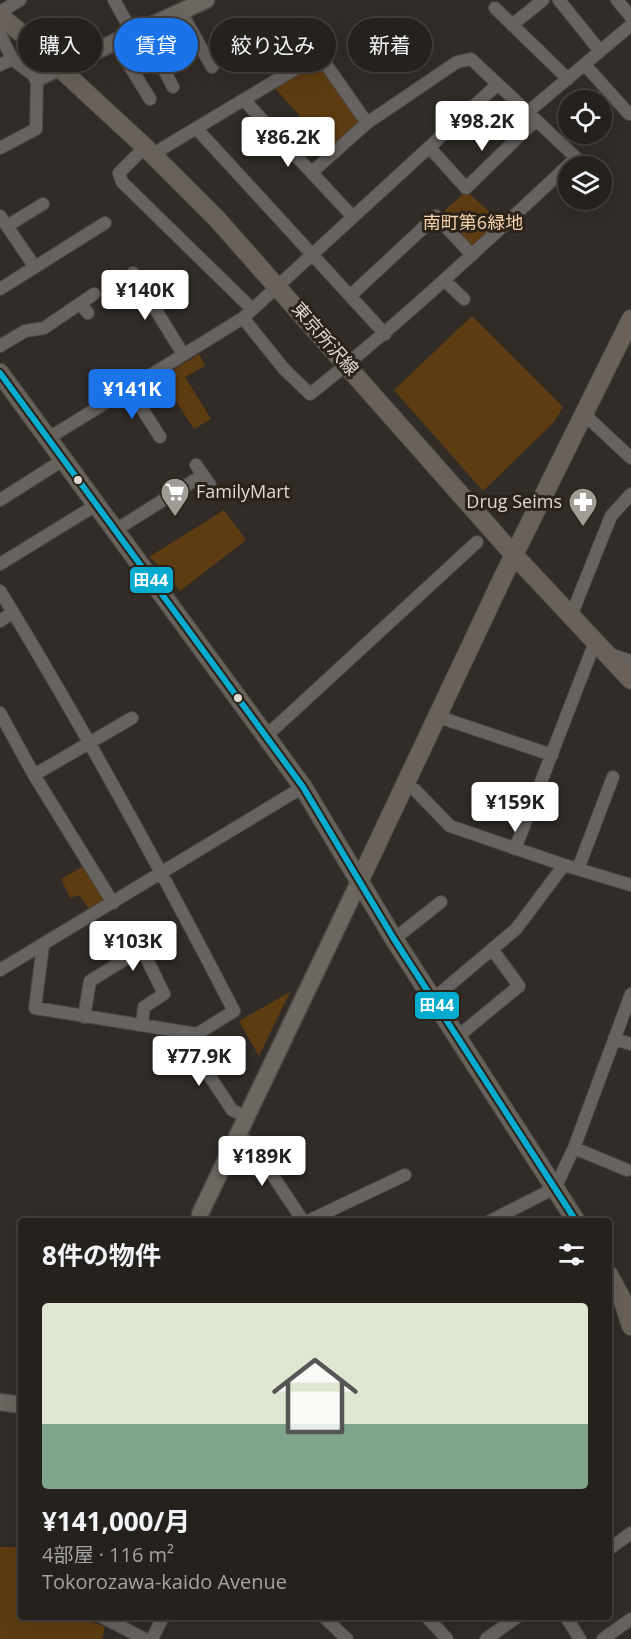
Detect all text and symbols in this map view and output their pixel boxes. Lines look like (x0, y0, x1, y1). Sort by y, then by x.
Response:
chip: 購入 (18, 18, 102, 72)
chip: 賃貸 (114, 18, 198, 72)
chip: 絞り込み (210, 18, 336, 72)
chip: 新着 (348, 18, 432, 72)
map controls (558, 90, 612, 210)
button: locate (558, 90, 612, 144)
pin: ¥98.2K (433, 101, 531, 152)
text: ¥98.2K (450, 107, 514, 134)
pin: ¥86.2K (239, 117, 337, 168)
text: ¥86.2K (256, 123, 320, 150)
button: layers (558, 156, 612, 210)
park label: 南町第6緑地 (423, 210, 523, 234)
pin: ¥140K (103, 270, 187, 321)
text: ¥140K (115, 276, 175, 303)
street label: 東京所沢線 (287, 297, 364, 380)
pin: ¥141K (90, 369, 174, 420)
text: ¥141K (102, 375, 162, 402)
unlabelled marker (72, 474, 84, 486)
supermarket icon: FamilyMart (159, 476, 191, 518)
place label: FamilyMart (196, 479, 290, 503)
pharmacy icon: Drug Seims (567, 486, 599, 528)
place label: Drug Seims (466, 489, 562, 513)
line badge: 田44 (129, 566, 174, 594)
text: 田44 (134, 569, 168, 591)
unlabelled marker (232, 692, 244, 704)
pin: ¥159K (473, 782, 557, 833)
text: ¥159K (485, 788, 545, 815)
pin: ¥103K (91, 921, 175, 972)
text: ¥103K (103, 927, 163, 954)
line badge: 田44 (414, 991, 460, 1020)
text: 田44 (420, 994, 454, 1016)
pin: ¥77.9K (150, 1036, 248, 1087)
text: ¥77.9K (167, 1042, 231, 1069)
pin: ¥189K (220, 1136, 304, 1187)
text: ¥189K (232, 1142, 292, 1169)
text: 8件の物件 (42, 1237, 161, 1273)
icon: filters (555, 1238, 588, 1271)
icon: home (261, 1342, 369, 1450)
text: ¥141,000/月 (42, 1503, 190, 1539)
text: 4部屋 · 116 m² (42, 1541, 174, 1568)
text: Tokorozawa-kaido Avenue (42, 1568, 287, 1595)

